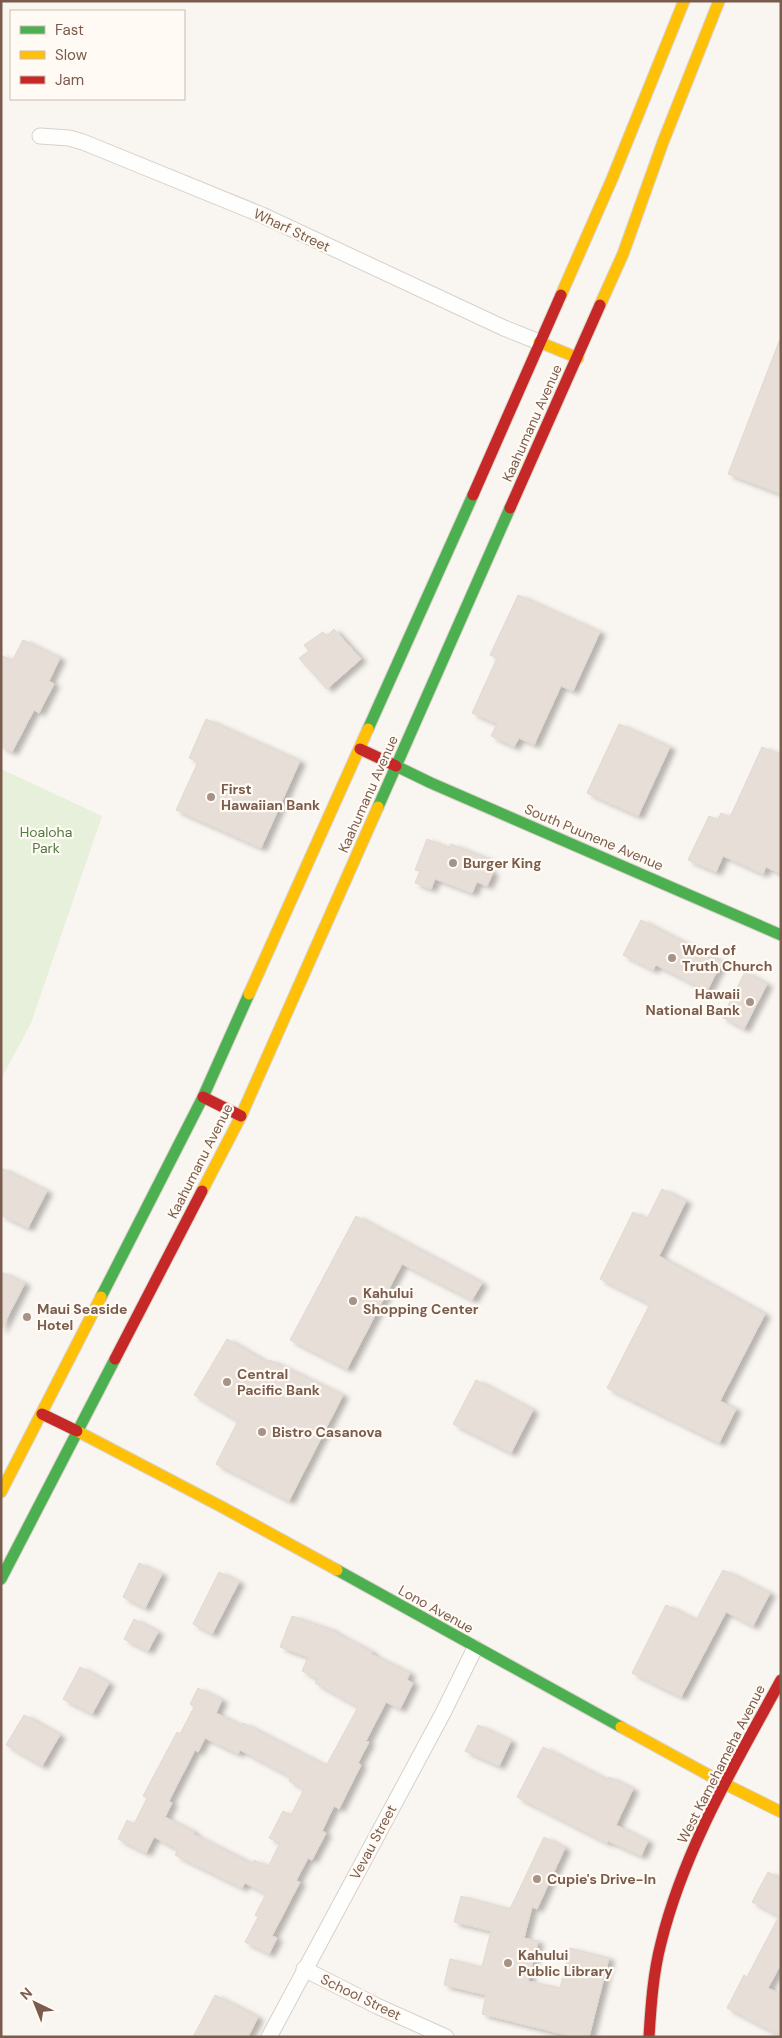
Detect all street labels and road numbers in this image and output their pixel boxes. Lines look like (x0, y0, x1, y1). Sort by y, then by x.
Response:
street label: Wharf Street (251, 204, 333, 256)
street label: Kaahumanu Avenue (498, 361, 566, 484)
street label: Kaahumanu Avenue (334, 732, 402, 855)
street label: South Puunene Avenue (522, 800, 666, 874)
street label: Kaahumanu Avenue (163, 1100, 237, 1221)
street label: Lono Avenue (395, 1581, 477, 1637)
street label: West Kamehameha Avenue (673, 1682, 769, 1846)
street label: Vevau Street (346, 1801, 400, 1883)
street label: School Street (318, 1970, 404, 2024)

